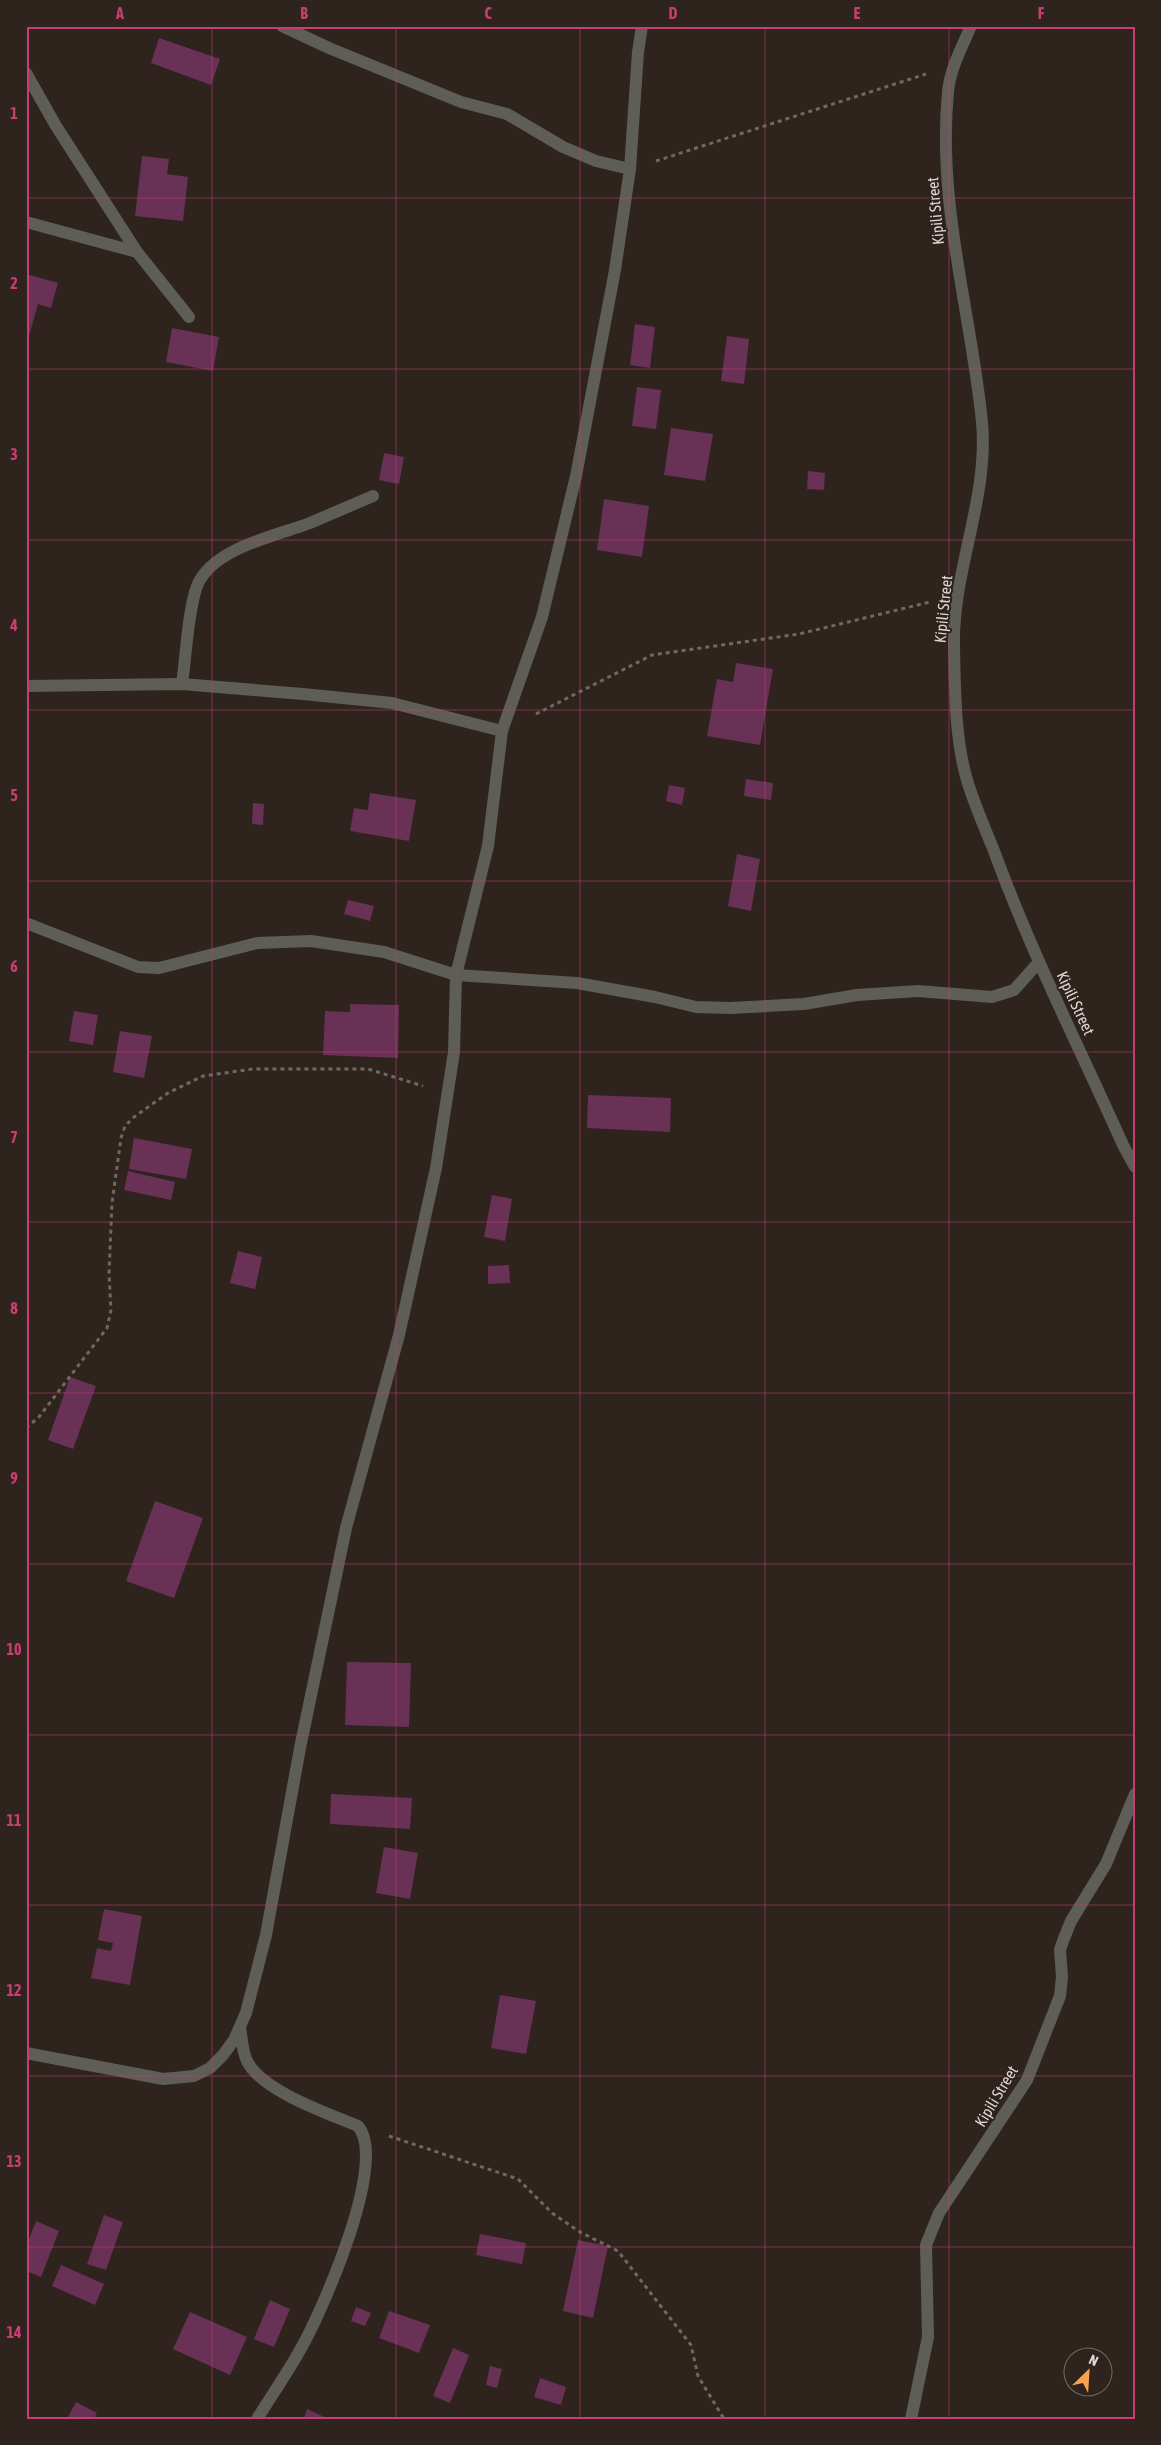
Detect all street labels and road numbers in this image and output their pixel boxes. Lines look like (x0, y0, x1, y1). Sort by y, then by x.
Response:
street label: Kipili Street (923, 176, 948, 246)
street label: Kipili Street (930, 574, 957, 644)
street label: Kipili Street (1053, 968, 1099, 1038)
street label: Kipili Street (971, 2062, 1022, 2130)

